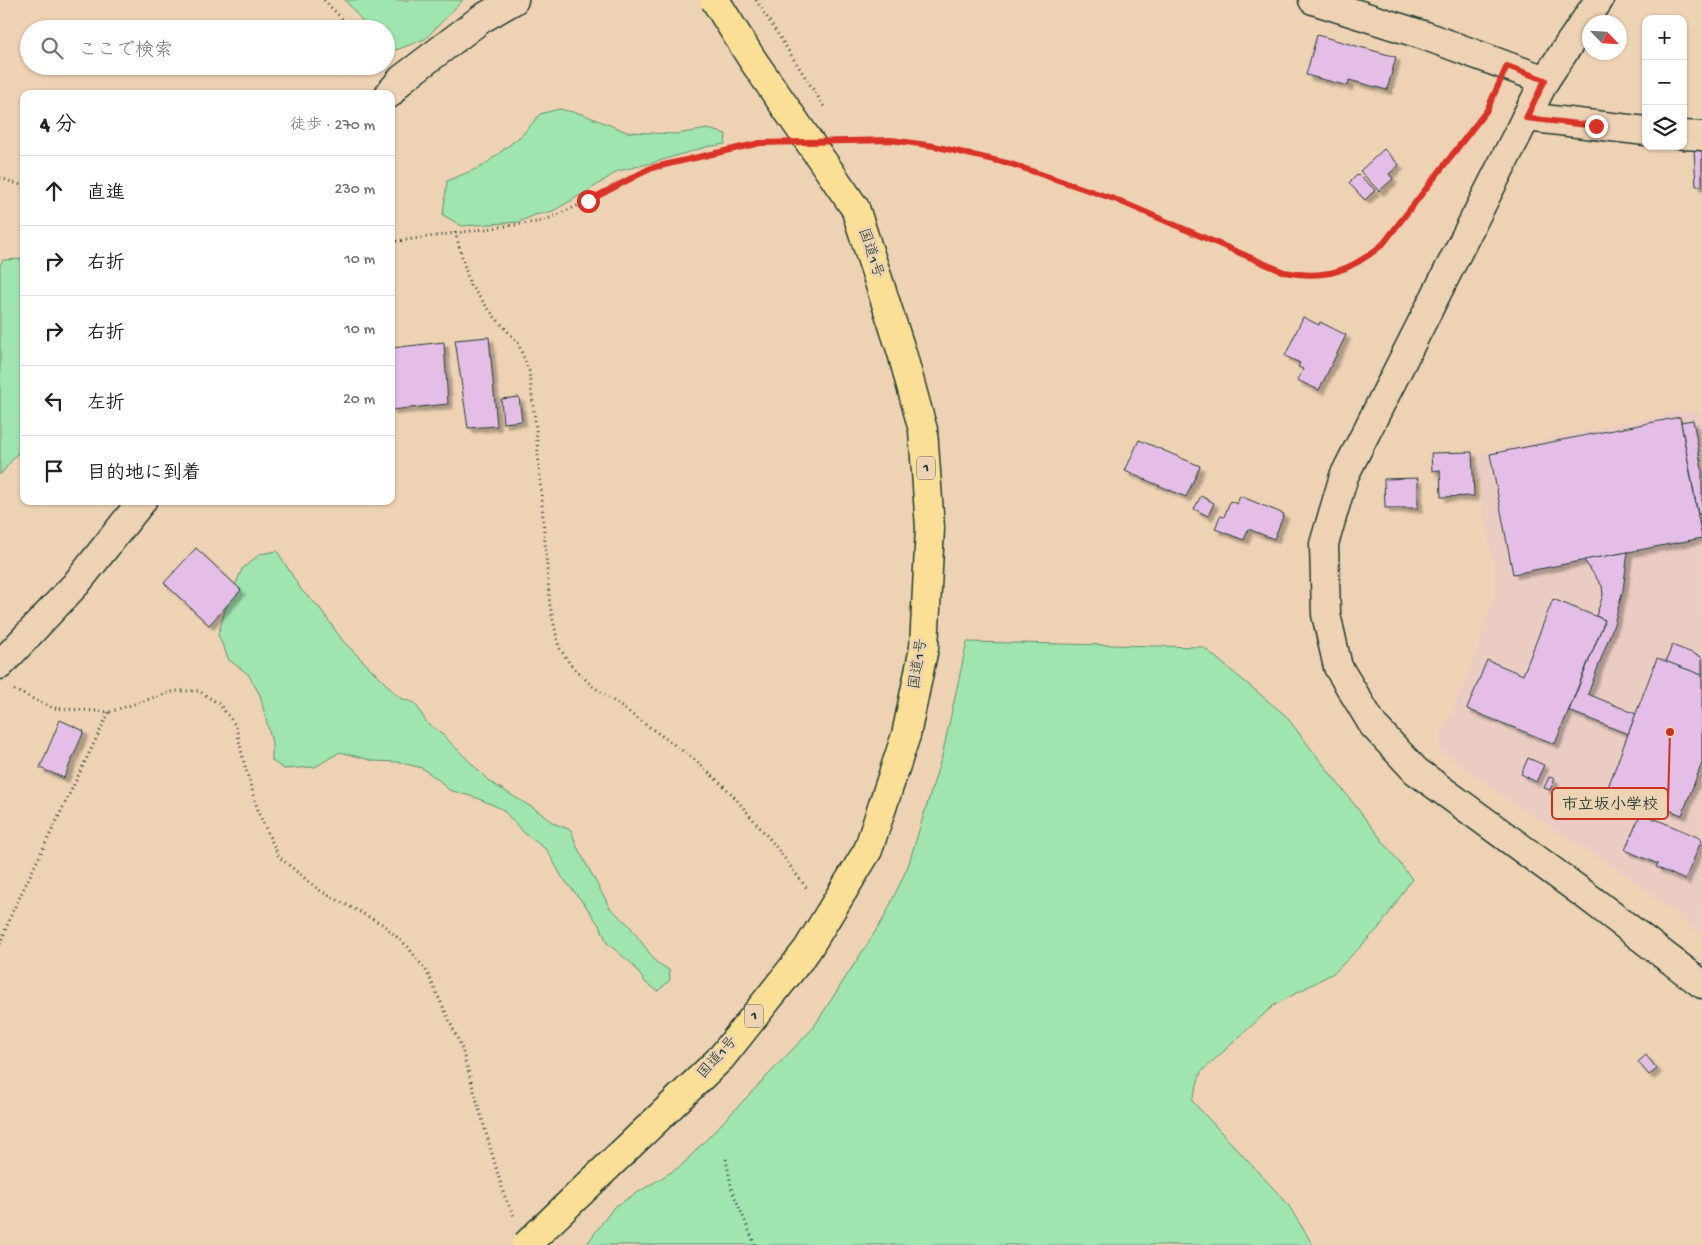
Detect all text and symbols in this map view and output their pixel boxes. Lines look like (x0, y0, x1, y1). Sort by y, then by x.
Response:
north arrow (1582, 15, 1627, 60)
map controls (1642, 15, 1687, 150)
button: + (1642, 15, 1687, 60)
search box (20, 20, 395, 75)
icon: search (38, 34, 66, 62)
text: ここで検索 (78, 40, 173, 63)
button: − (1642, 60, 1687, 105)
button: layers (1642, 105, 1687, 150)
text: 4 分 (40, 114, 76, 139)
route end (1585, 115, 1608, 138)
text: 徒歩 · 270 m (290, 117, 375, 136)
icon: ahead (40, 177, 68, 205)
text: 230 m (335, 181, 375, 200)
text: 直進 (87, 183, 125, 206)
route start (577, 190, 600, 213)
street label: 国道1号 (854, 226, 886, 280)
icon: right (40, 247, 68, 275)
text: 10 m (344, 251, 375, 270)
text: 右折 (87, 253, 125, 276)
icon: right (40, 317, 68, 345)
text: 10 m (344, 321, 375, 340)
text: 右折 (87, 323, 125, 346)
icon: left (40, 387, 68, 415)
text: 20 m (343, 391, 375, 410)
text: 左折 (87, 393, 125, 416)
road number: 1 (917, 456, 935, 479)
icon: arrive (40, 457, 68, 485)
text: 目的地に到着 (87, 463, 201, 486)
street label: 国道1号 (906, 637, 932, 691)
callout: 市立坂小学校 (1552, 788, 1668, 819)
text: 市立坂小学校 (1562, 796, 1658, 816)
road number: 1 (745, 1004, 763, 1028)
street label: 国道1号 (694, 1033, 742, 1083)

